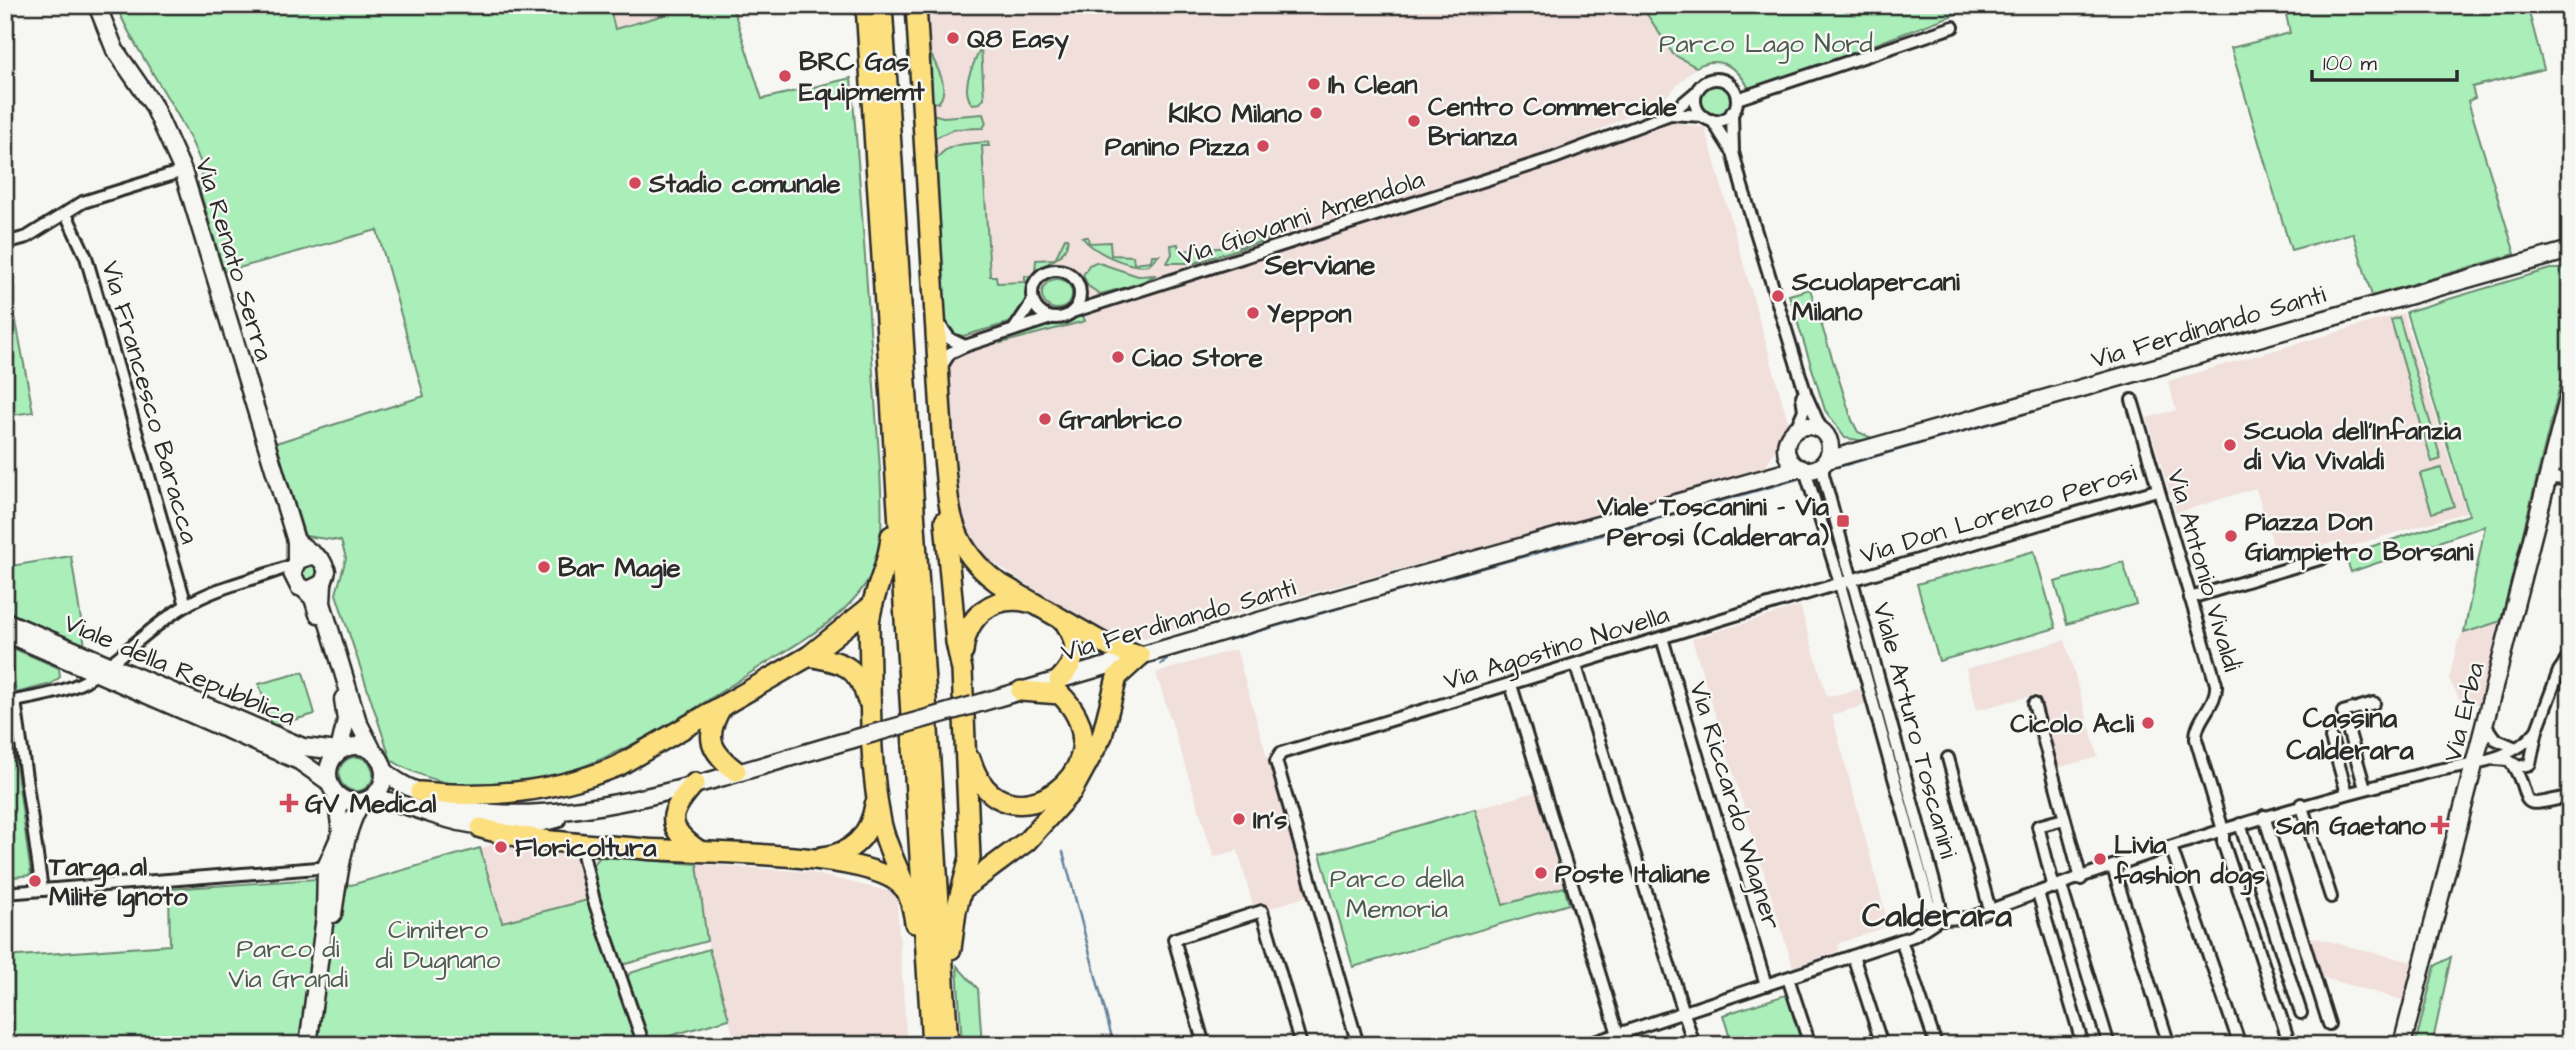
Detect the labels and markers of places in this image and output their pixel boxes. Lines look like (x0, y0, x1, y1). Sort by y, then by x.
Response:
place label: Q8 Easy (967, 21, 1069, 60)
marker: Q8 Easy (945, 30, 961, 46)
place label: BRC Gas Equipmemt (799, 44, 925, 110)
place label: 1h Clean (1328, 67, 1417, 103)
marker: BRC Gas Equipmemt (777, 68, 793, 84)
marker: 1h Clean (1306, 76, 1322, 92)
place label: Centro Commerciale Brianza (1428, 89, 1677, 155)
place label: KIKO Milano (1168, 96, 1302, 132)
marker: KIKO Milano (1308, 105, 1324, 121)
marker: Centro Commerciale Brianza (1406, 113, 1422, 129)
place label: Panino Pizza (1105, 129, 1250, 165)
marker: Panino Pizza (1255, 138, 1271, 154)
place label: Stadio comunale (648, 166, 841, 202)
marker: Stadio comunale (627, 175, 643, 191)
place label: Scuolapercani Milano (1791, 264, 1960, 330)
marker: Scuolapercani Milano (1770, 288, 1786, 304)
place label: Yeppon (1267, 296, 1352, 332)
marker: Yeppon (1245, 305, 1261, 321)
place label: Ciao Store (1132, 340, 1263, 376)
marker: Ciao Store (1110, 349, 1126, 365)
place label: Granbrico (1059, 402, 1182, 438)
marker: Granbrico (1037, 411, 1053, 427)
place label: Scuola dell'Infanzia di Via Vivaldi (2243, 413, 2462, 479)
marker: Scuola dell'Infanzia di Via Vivaldi (2222, 437, 2238, 453)
place label: Viale Toscanini - Via Perosi (Calderara) (1596, 489, 1830, 555)
place label: Piazza Don Giampietro Borsani (2245, 504, 2474, 570)
marker: Viale Toscanini - Via Perosi (Calderara) (1835, 513, 1851, 529)
marker: Piazza Don Giampietro Borsani (2223, 528, 2239, 544)
place label: Bar Magie (558, 550, 681, 589)
marker: Bar Magie (536, 559, 552, 575)
place label: Cicolo Acli (2010, 706, 2134, 742)
marker: Cicolo Acli (2140, 715, 2156, 731)
place label: GV Medical (305, 786, 436, 822)
marker: GV Medical (279, 793, 299, 813)
place label: In's (1253, 802, 1287, 838)
place label: San Gaetano (2275, 808, 2426, 844)
marker: In's (1231, 811, 1247, 827)
marker: San Gaetano (2432, 817, 2448, 833)
place label: Livia fashion dogs (2113, 827, 2265, 896)
place label: Floricoltura (515, 830, 657, 866)
marker: Floricoltura (493, 839, 509, 855)
place label: Targa al Milite Ignoto (48, 849, 188, 918)
marker: Livia fashion dogs (2092, 851, 2108, 867)
place label: Poste Italiane (1555, 856, 1710, 892)
marker: Poste Italiane (1533, 865, 1549, 881)
marker: Targa al Milite Ignoto (27, 873, 43, 889)

